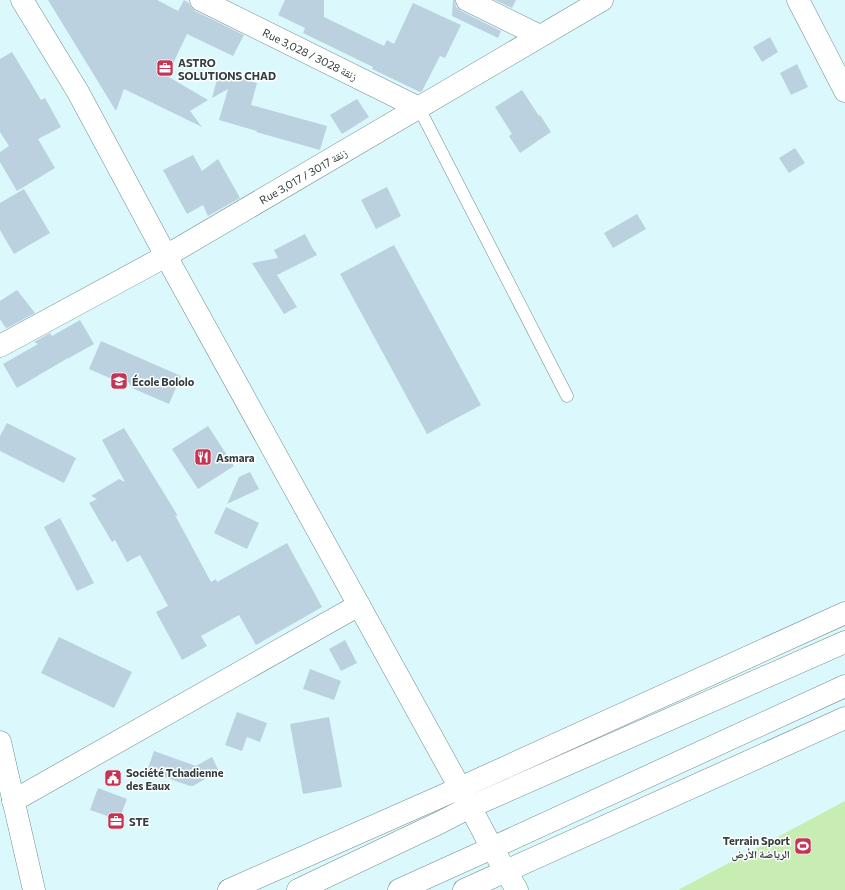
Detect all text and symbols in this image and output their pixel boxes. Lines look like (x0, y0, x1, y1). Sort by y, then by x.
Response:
street label: Rue 3,028 / زنقة 3028 (261, 25, 359, 83)
place label: ASTRO SOLUTIONS CHAD (178, 56, 276, 82)
office icon: ASTRO SOLUTIONS CHAD (155, 58, 175, 78)
street label: Rue 3,017 / زنقة 3017 (257, 146, 349, 206)
school or university icon: École Bololo (109, 371, 129, 391)
place label: École Bololo (132, 374, 195, 388)
restaurant icon: Asmara (193, 447, 213, 467)
place label: Asmara (216, 451, 255, 464)
place label: Société Tchadienne des Eaux (126, 766, 224, 792)
public building icon: Société Tchadienne des Eaux (103, 768, 123, 788)
office icon: STE (106, 811, 126, 831)
place label: STE (129, 815, 150, 828)
place label: Terrain Sport الرياضة الأرض (723, 834, 790, 862)
sports icon: Terrain Sport الرياضة الأرض (793, 836, 813, 856)

